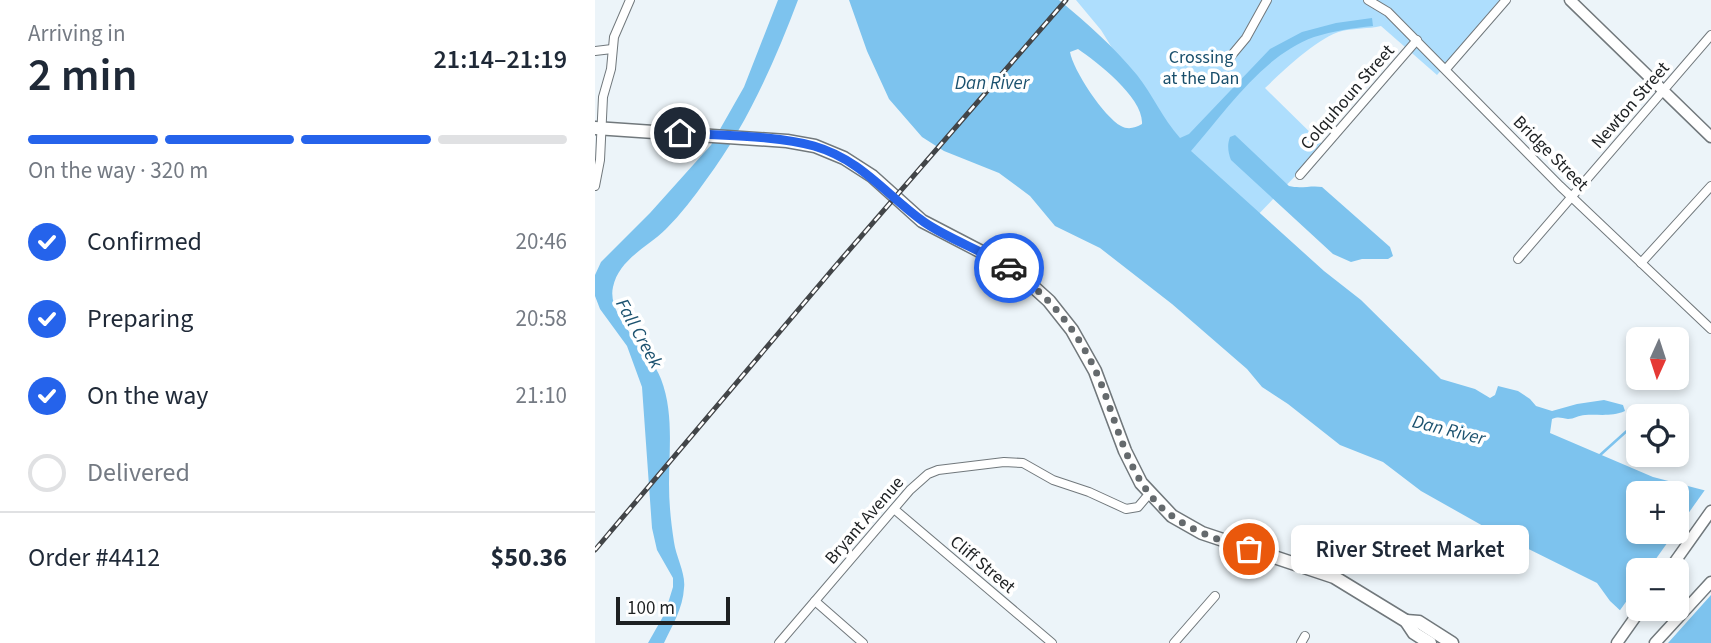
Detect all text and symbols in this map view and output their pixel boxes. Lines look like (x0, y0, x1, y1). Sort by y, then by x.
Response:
text: Arriving in (28, 17, 126, 50)
street label: Colquhoun Street (1295, 39, 1400, 155)
text: 21:14–21:19 (434, 41, 567, 78)
text: 2 min (28, 43, 137, 108)
park label: Crossing at the Dan (1163, 45, 1239, 91)
street label: Newton Street (1586, 56, 1675, 154)
water label: Dan River (955, 70, 1031, 97)
pin (650, 103, 710, 163)
street label: Bridge Street (1507, 110, 1594, 197)
icon: home (661, 114, 699, 152)
text: On the way · 320 m (28, 154, 208, 187)
icon: check (28, 223, 66, 261)
text: Confirmed (87, 223, 202, 260)
text: 20:46 (516, 225, 567, 258)
courier (974, 233, 1044, 303)
icon: car (990, 249, 1028, 287)
water label: Fall Creek (608, 294, 669, 374)
icon: check (28, 300, 66, 338)
text: Preparing (87, 300, 193, 337)
text: 20:58 (516, 302, 567, 335)
north arrow (1626, 327, 1689, 390)
map controls (1626, 327, 1689, 621)
icon: check (28, 377, 66, 415)
text: On the way (87, 377, 208, 414)
text: 21:10 (516, 379, 567, 412)
button: locate (1626, 404, 1689, 467)
water label: Dan River (1409, 408, 1489, 453)
text: Delivered (87, 454, 190, 491)
street label: Bryant Avenue (819, 471, 910, 570)
button: + (1626, 481, 1689, 544)
pin (1219, 519, 1279, 579)
callout: River Street Market (1291, 524, 1529, 574)
street label: Cliff Street (945, 530, 1021, 599)
icon: bag (1230, 530, 1268, 568)
text: River Street Market (1315, 533, 1505, 566)
text: Order #4412 (28, 539, 160, 576)
text: $50.36 (491, 539, 567, 576)
button: − (1626, 558, 1689, 621)
scale bar (616, 594, 730, 626)
text: 100 m (627, 595, 675, 622)

